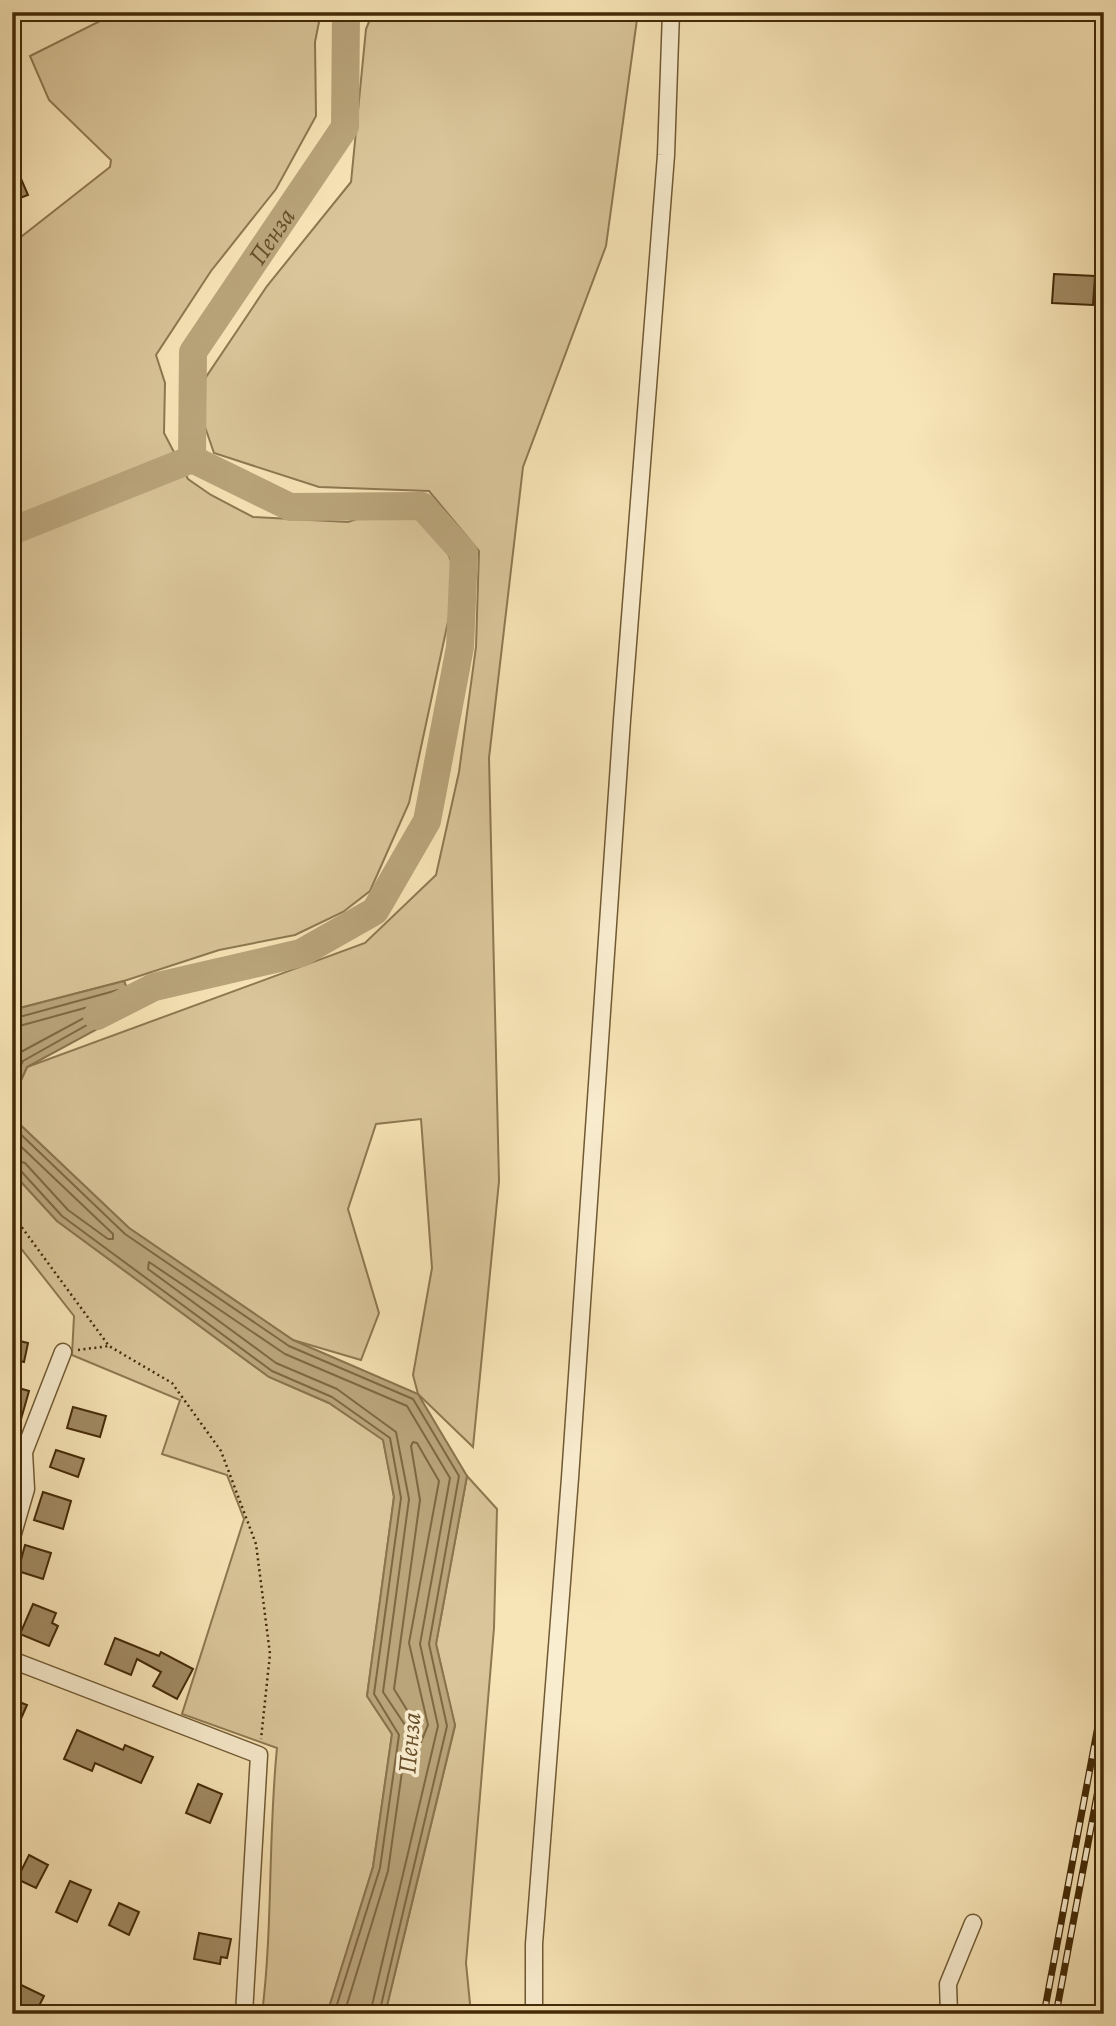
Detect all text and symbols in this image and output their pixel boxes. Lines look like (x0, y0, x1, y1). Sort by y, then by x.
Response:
water label: Пенза (240, 201, 304, 272)
water label: Пенза (389, 1711, 430, 1775)

